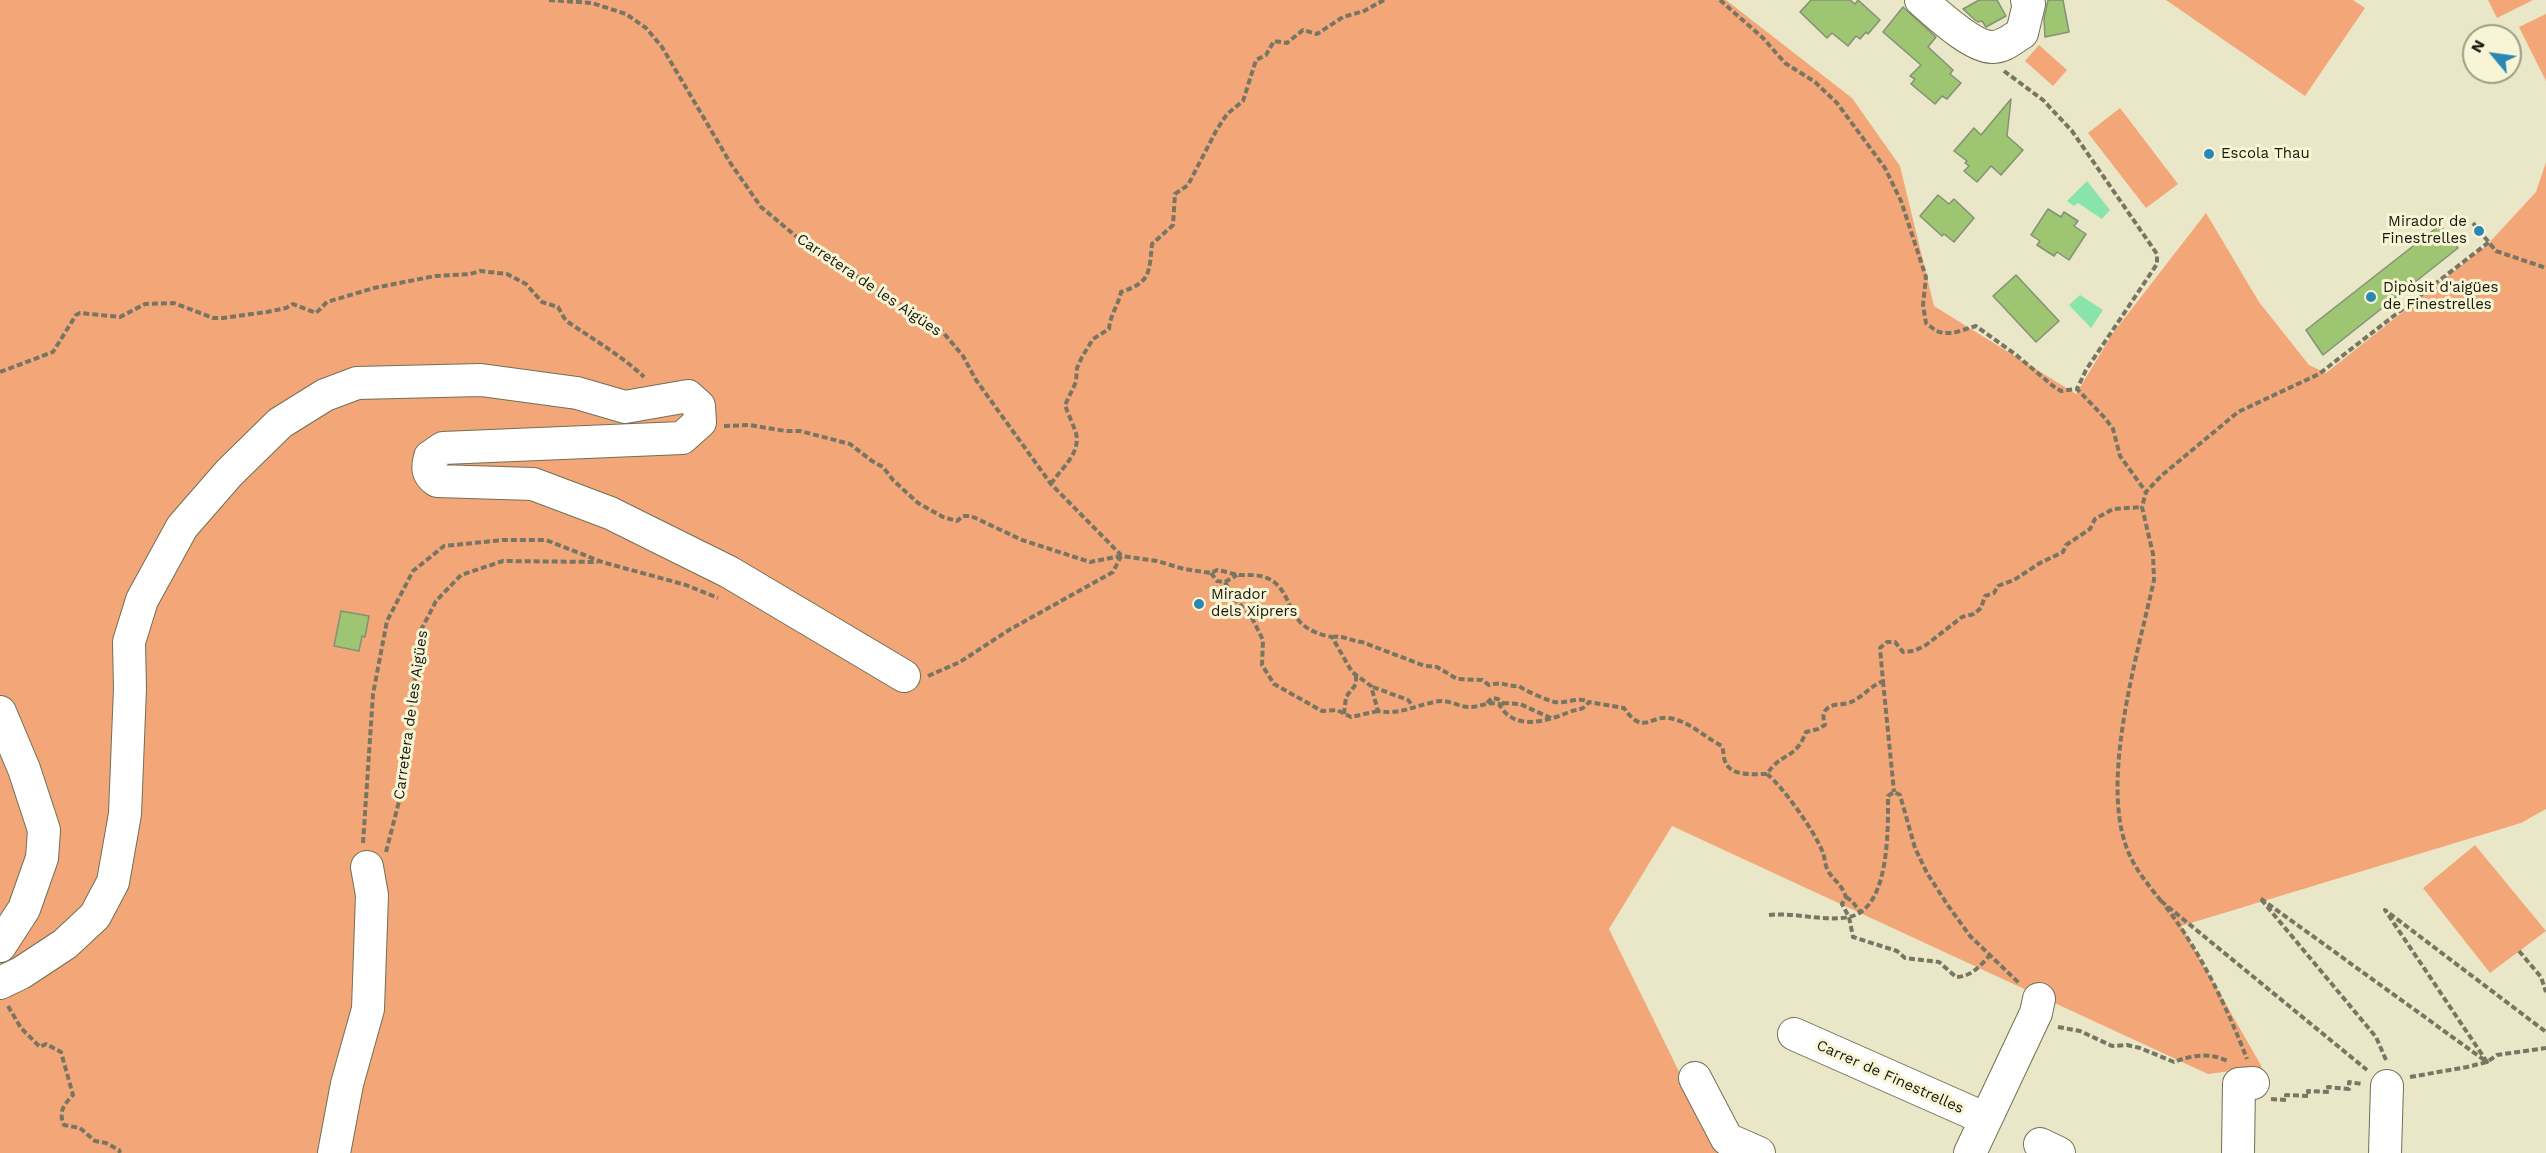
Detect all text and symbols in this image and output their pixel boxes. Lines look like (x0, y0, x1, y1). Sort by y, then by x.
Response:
north arrow (2462, 24, 2522, 84)
text: N (2466, 36, 2489, 56)
place label: Escola Thau (2221, 145, 2310, 163)
marker: Escola Thau (2202, 147, 2216, 161)
place label: Mirador de Finestrelles (2381, 213, 2467, 248)
marker: Mirador de Finestrelles (2472, 224, 2486, 238)
street label: Carretera de les Aigües (793, 230, 945, 340)
place label: Dipòsit d'aigües de Finestrelles (2383, 279, 2498, 314)
marker: Dipòsit d'aigües de Finestrelles (2364, 290, 2378, 304)
place label: Mirador dels Xiprers (1211, 586, 1297, 621)
marker: Mirador dels Xiprers (1192, 597, 1206, 611)
street label: Carretera de les Aigües (390, 629, 432, 801)
street label: Carrer de Finestrelles (1814, 1036, 1966, 1118)

